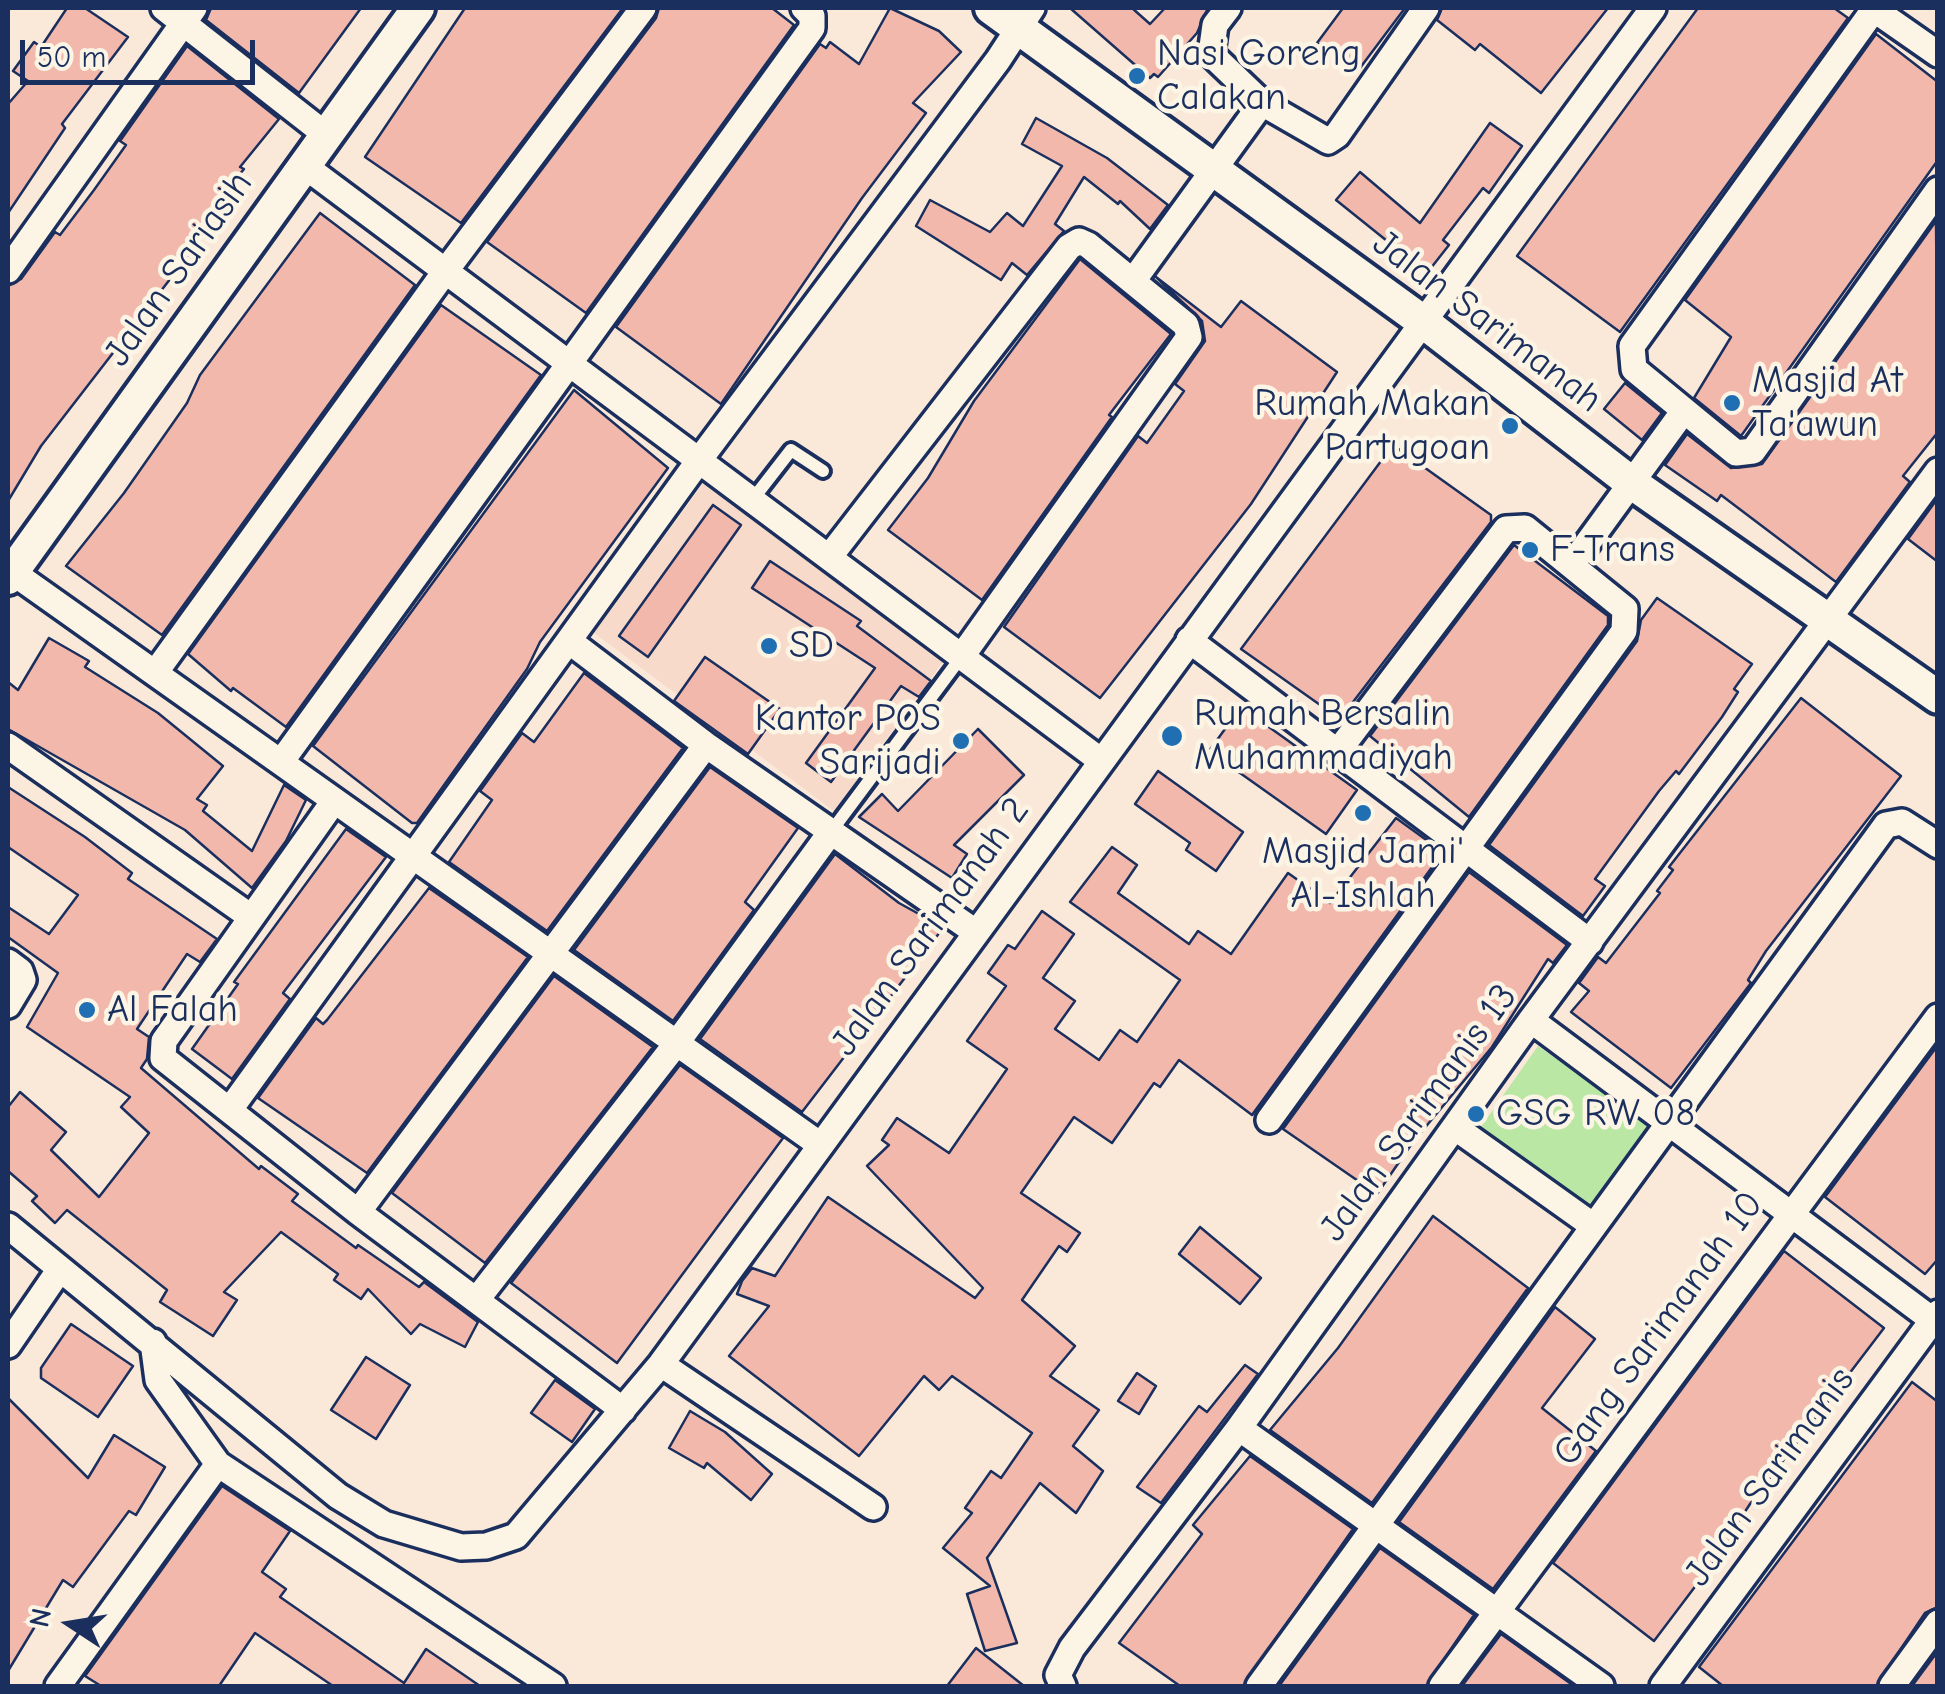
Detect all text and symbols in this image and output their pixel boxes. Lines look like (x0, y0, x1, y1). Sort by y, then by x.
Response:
scale bar (25, 20, 260, 82)
place label: Nasi Goreng Calakan (1157, 31, 1361, 120)
text: 50 m (37, 40, 106, 75)
marker: Nasi Goreng Calakan (1126, 65, 1148, 87)
street label: Jalan Sariasih (95, 163, 263, 375)
street label: Jalan Sarimanah (1363, 221, 1611, 423)
place label: Masjid At Ta'awun (1752, 358, 1903, 448)
place label: Rumah Makan Partugoan (1254, 381, 1490, 470)
marker: Masjid At Ta'awun (1721, 392, 1743, 414)
marker: Rumah Makan Partugoan (1499, 415, 1521, 437)
place label: F-Trans (1550, 527, 1675, 573)
marker: F-Trans (1519, 539, 1541, 561)
place label: SD (789, 623, 834, 669)
marker: SD (758, 635, 780, 657)
place label: Rumah Bersalin Muhammadiyah (1194, 691, 1453, 781)
place label: Kantor POS Sarijadi (755, 696, 941, 786)
marker: Rumah Bersalin Muhammadiyah (1159, 723, 1185, 749)
marker: Kantor POS Sarijadi (950, 730, 972, 752)
street label: Jalan Sarimanah 2 (822, 789, 1040, 1065)
marker: Masjid Jami' Al-Ishlah (1352, 802, 1374, 824)
place label: Masjid Jami' Al-Ishlah (1262, 829, 1464, 918)
street label: Jalan Sarimanis 13 (1311, 976, 1527, 1250)
place label: Al Falah (107, 987, 238, 1033)
marker: Al Falah (76, 999, 98, 1021)
place label: GSG RW 08 (1496, 1091, 1695, 1137)
marker: GSG RW 08 (1465, 1103, 1487, 1125)
street label: Gang Sarimanah 10 (1544, 1183, 1774, 1475)
street label: Jalan Sarimanis (1675, 1359, 1865, 1595)
north arrow (20, 1574, 120, 1674)
text: N (23, 1606, 58, 1630)

